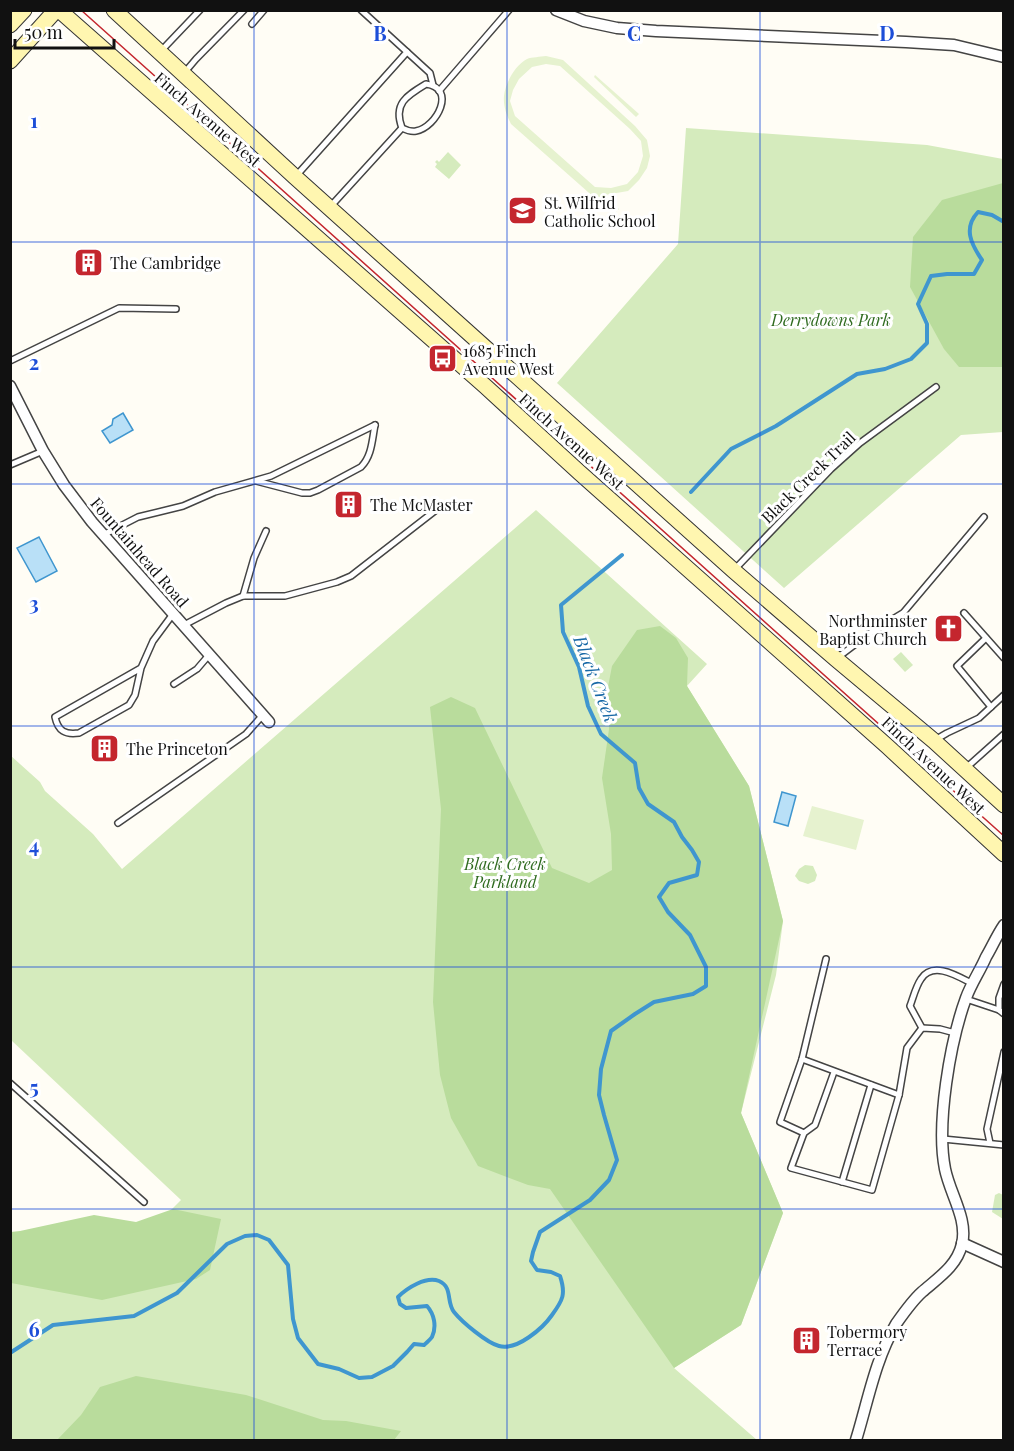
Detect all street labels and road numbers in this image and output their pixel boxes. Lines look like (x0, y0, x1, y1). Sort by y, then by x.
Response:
street label: Finch Avenue West (150, 67, 266, 171)
street label: Finch Avenue West (515, 388, 629, 494)
street label: Black Creek Trail (756, 426, 860, 527)
street label: Fountainhead Road (86, 493, 194, 611)
street label: Finch Avenue West (878, 711, 991, 819)

